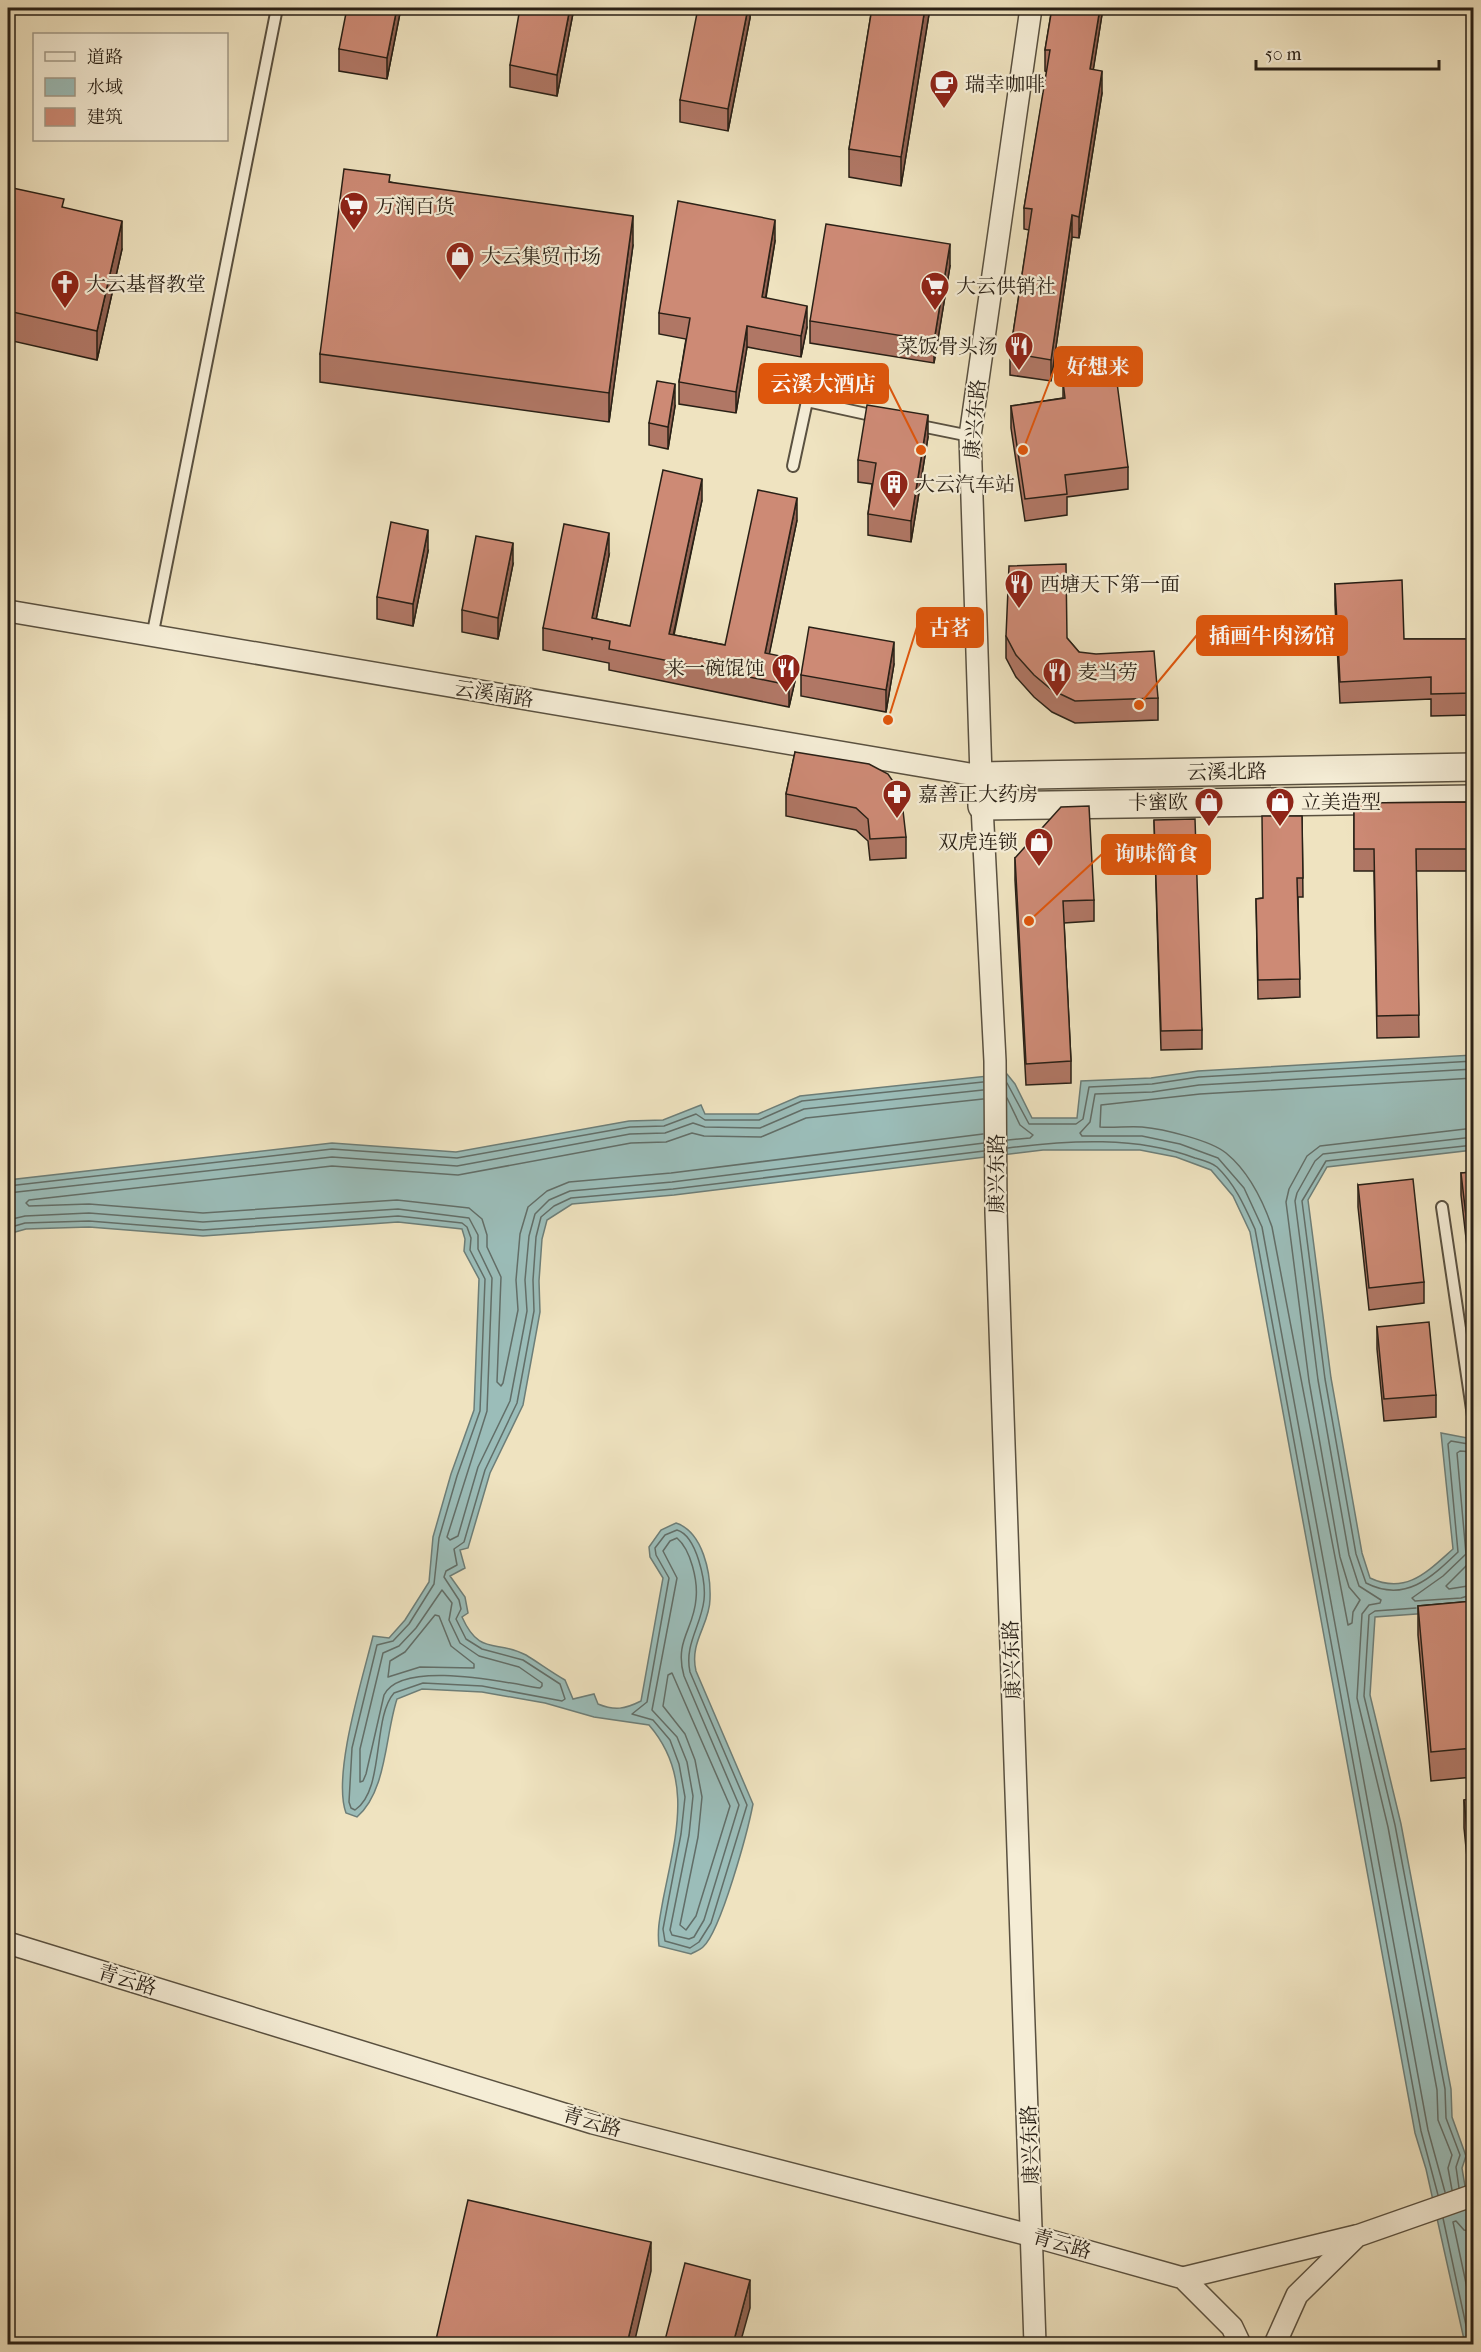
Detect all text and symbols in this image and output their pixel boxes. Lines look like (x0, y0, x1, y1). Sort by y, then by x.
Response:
legend (33, 33, 228, 141)
scale bar (1256, 33, 1439, 71)
text: 50 m (1265, 44, 1302, 65)
text: 道路 (87, 47, 123, 68)
cafe icon: 瑞幸咖啡 (928, 68, 960, 110)
place label: 瑞幸咖啡 (965, 73, 1045, 96)
text: 水域 (87, 77, 123, 98)
text: 建筑 (87, 107, 123, 128)
supermarket icon: 万润百货 (338, 190, 370, 232)
place label: 万润百货 (375, 195, 455, 218)
shop icon: 大云集贸市场 (444, 240, 476, 282)
place label: 大云集贸市场 (481, 245, 601, 268)
church icon: 大云基督教堂 (49, 268, 81, 310)
supermarket icon: 大云供销社 (919, 270, 951, 312)
place label: 大云基督教堂 (86, 273, 206, 296)
place label: 大云供销社 (956, 275, 1056, 298)
restaurant icon: 菜饭骨头汤 (1003, 330, 1035, 372)
place label: 菜饭骨头汤 (898, 335, 998, 358)
callout: 好想来 (1055, 347, 1142, 386)
text: 好想来 (1067, 355, 1130, 379)
callout: 云溪大酒店 (759, 364, 888, 403)
text: 云溪大酒店 (771, 372, 876, 396)
street label: 康兴东路 (960, 378, 990, 460)
building icon: 大云汽车站 (878, 468, 910, 510)
place label: 大云汽车站 (915, 473, 1015, 496)
restaurant icon: 西塘天下第一面 (1003, 568, 1035, 610)
place label: 西塘天下第一面 (1040, 573, 1180, 596)
callout: 古茗 (917, 608, 983, 647)
text: 古茗 (929, 616, 971, 640)
callout: 插画牛肉汤馆 (1197, 616, 1347, 655)
text: 插画牛肉汤馆 (1209, 624, 1335, 648)
restaurant icon: 来一碗馄饨 (770, 652, 802, 694)
restaurant icon: 麦当劳 (1041, 656, 1073, 698)
place label: 来一碗馄饨 (665, 657, 765, 680)
place label: 麦当劳 (1078, 661, 1138, 684)
street label: 云溪南路 (453, 676, 535, 712)
street label: 云溪北路 (1187, 760, 1267, 784)
pharmacy icon: 嘉善正大药房 (881, 778, 913, 820)
place label: 嘉善正大药房 (918, 783, 1038, 806)
shop icon: 卡蜜欧 (1193, 786, 1225, 828)
shop icon: 立美造型 (1264, 786, 1296, 828)
place label: 卡蜜欧 (1128, 791, 1188, 814)
place label: 立美造型 (1301, 791, 1381, 814)
shop icon: 双虎连锁 (1023, 826, 1055, 868)
place label: 双虎连锁 (938, 831, 1018, 854)
callout: 询味简食 (1102, 835, 1210, 874)
text: 询味简食 (1114, 842, 1198, 866)
street label: 康兴东路 (985, 1134, 1008, 1214)
street label: 康兴东路 (999, 1620, 1025, 1700)
street label: 青云路 (95, 1960, 159, 2000)
street label: 青云路 (560, 2103, 624, 2141)
street label: 康兴东路 (1017, 2105, 1043, 2185)
street label: 青云路 (1030, 2225, 1094, 2263)

